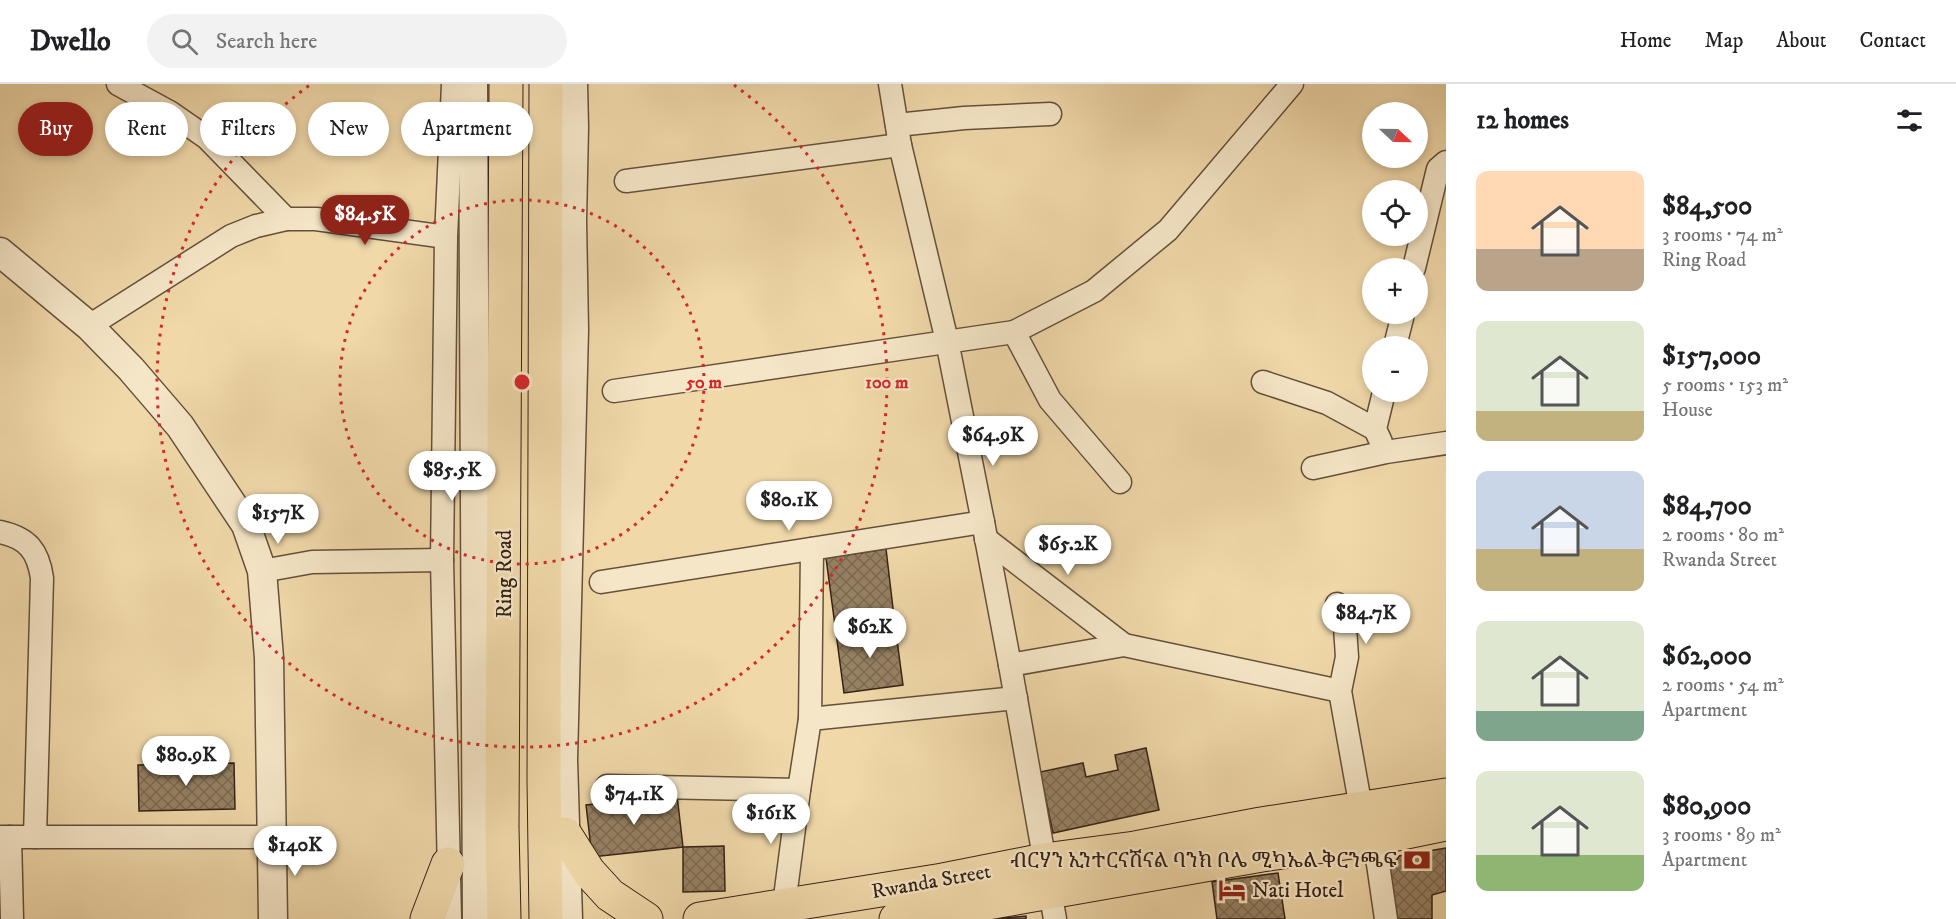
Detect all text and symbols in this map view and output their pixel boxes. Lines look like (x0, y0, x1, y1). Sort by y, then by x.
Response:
search box (147, 14, 567, 68)
text: Dwello (30, 24, 111, 59)
icon: search (168, 25, 201, 58)
text: Search here (216, 28, 317, 55)
text: Home (1620, 28, 1672, 54)
text: Map (1705, 28, 1743, 54)
text: About (1776, 28, 1827, 54)
text: Contact (1860, 28, 1926, 54)
chip: Buy (18, 102, 93, 156)
chip: Rent (105, 102, 188, 156)
chip: Filters (200, 102, 296, 156)
chip: New (308, 102, 389, 156)
chip: Apartment (401, 102, 533, 156)
north arrow (1362, 102, 1428, 168)
map controls (1362, 102, 1428, 402)
text: 12 homes (1476, 104, 1569, 137)
icon: filters (1893, 104, 1926, 137)
button: locate (1362, 180, 1428, 246)
text: $84,500 (1662, 190, 1752, 223)
pin: $84.5K (316, 195, 414, 246)
icon: home (1524, 195, 1596, 267)
text: $84.5K (334, 202, 396, 227)
text: 3 rooms · 74 m² (1662, 223, 1783, 248)
text: Ring Road (1662, 248, 1746, 273)
button: + (1362, 258, 1428, 324)
button: − (1362, 336, 1428, 402)
text: $157,000 (1662, 340, 1761, 373)
icon: home (1524, 345, 1596, 417)
centre of rings (512, 372, 532, 392)
text: 50 m (685, 372, 722, 394)
text: 100 m (865, 372, 909, 394)
text: 5 rooms · 153 m² (1662, 373, 1788, 398)
text: House (1662, 398, 1713, 423)
pin: $64.9K (944, 416, 1042, 467)
text: $64.9K (962, 423, 1024, 448)
pin: $85.5K (403, 451, 501, 502)
text: $85.5K (423, 458, 481, 483)
pin: $80.1K (740, 481, 838, 532)
text: $80.1K (760, 488, 818, 513)
text: $84,700 (1662, 490, 1752, 523)
pin: $157K (236, 494, 320, 545)
icon: home (1524, 495, 1596, 567)
text: $157K (252, 501, 304, 526)
text: 2 rooms · 80 m² (1662, 523, 1784, 548)
pin: $65.2K (1019, 525, 1117, 576)
street label: Ring Road (492, 529, 518, 618)
text: $65.2K (1038, 532, 1098, 557)
text: Rwanda Street (1662, 548, 1777, 573)
pin: $84.7K (1317, 594, 1415, 645)
text: $84.7K (1335, 601, 1397, 626)
pin: $62K (834, 608, 906, 659)
text: $62K (847, 615, 893, 640)
text: $62,000 (1662, 640, 1752, 673)
icon: home (1524, 645, 1596, 717)
text: 2 rooms · 54 m² (1662, 673, 1784, 698)
text: Apartment (1662, 698, 1747, 723)
pin: $80.9K (137, 736, 235, 787)
text: $80.9K (156, 743, 216, 768)
pin: $74.1K (585, 775, 683, 826)
text: $74.1K (604, 782, 664, 807)
text: $80,900 (1662, 790, 1751, 823)
pin: $161K (729, 794, 813, 845)
icon: home (1524, 795, 1596, 867)
text: $161K (746, 801, 796, 826)
text: 3 rooms · 89 m² (1662, 823, 1781, 848)
pin: $140K (253, 826, 337, 877)
text: $140K (268, 833, 322, 858)
bank icon: ብርሃን ኢንተርናሽናል ባንክ ቦሌ ሚካኤል ቅርንጫፍ (1402, 845, 1432, 875)
place label: ብርሃን ኢንተርናሽናል ባንክ ቦሌ ሚካኤል ቅርንጫፍ (1010, 848, 1397, 874)
text: Apartment (1662, 848, 1747, 873)
street label: Rwanda Street (870, 859, 993, 905)
hotel icon: Nati Hotel (1217, 875, 1247, 905)
place label: Nati Hotel (1252, 878, 1344, 904)

